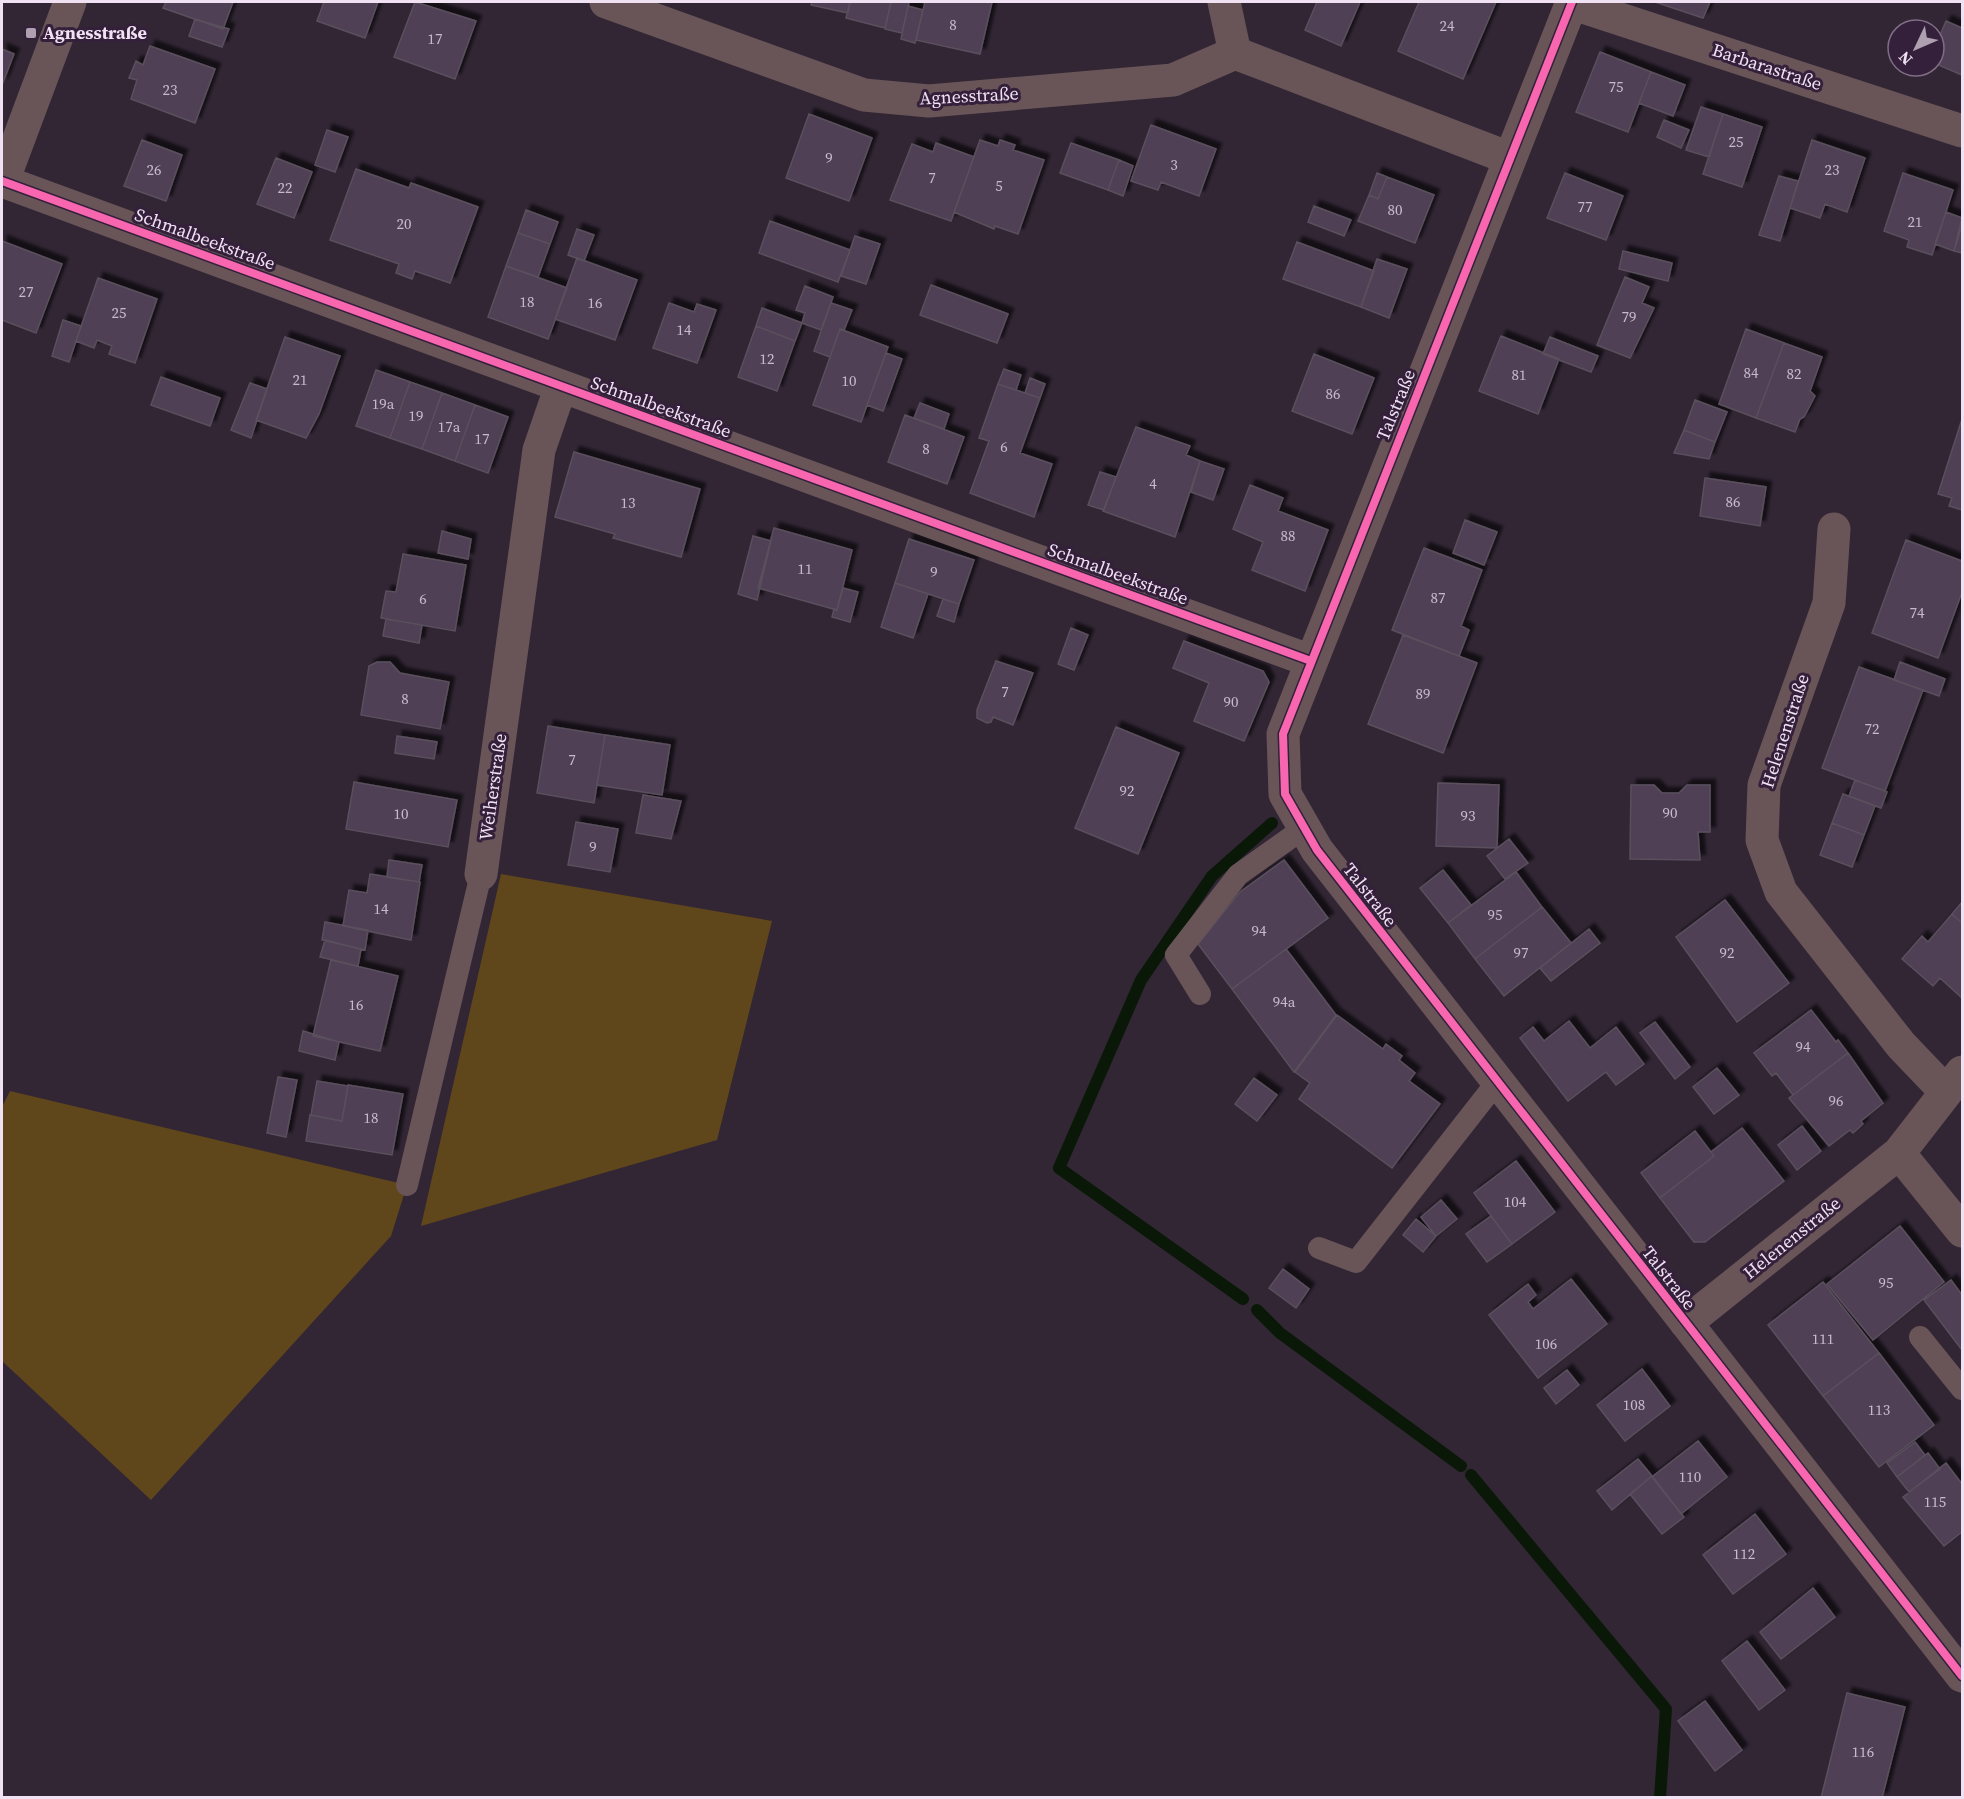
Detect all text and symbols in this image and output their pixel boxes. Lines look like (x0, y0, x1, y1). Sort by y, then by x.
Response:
house number: 8 (949, 14, 957, 35)
house number: 24 (1439, 15, 1455, 36)
north arrow (1886, 18, 1946, 78)
place label: Agnesstraße (43, 20, 147, 45)
marker: Agnesstraße (24, 26, 38, 40)
house number: 17 (427, 28, 443, 49)
street label: Barbarastraße (1709, 37, 1825, 96)
text: N (1893, 46, 1917, 70)
house number: 75 (1608, 76, 1624, 97)
house number: 23 (162, 79, 178, 100)
street label: Agnesstraße (919, 80, 1019, 111)
house number: 25 (1728, 131, 1744, 152)
house number: 9 (825, 147, 833, 168)
house number: 3 (1170, 154, 1178, 175)
house number: 26 (146, 159, 162, 180)
house number: 23 (1824, 159, 1840, 180)
house number: 7 (928, 167, 936, 188)
house number: 5 (995, 175, 1003, 196)
house number: 22 (277, 177, 293, 198)
house number: 77 (1577, 196, 1593, 217)
house number: 80 (1387, 199, 1403, 220)
street label: Schmalbeekstraße (132, 202, 279, 276)
house number: 21 (1907, 211, 1923, 232)
house number: 20 (396, 213, 412, 234)
house number: 27 (18, 281, 34, 302)
house number: 18 (519, 291, 535, 312)
house number: 16 (587, 292, 603, 313)
house number: 25 (111, 302, 127, 323)
house number: 79 (1621, 306, 1637, 327)
house number: 14 (676, 319, 692, 340)
house number: 12 (759, 348, 775, 369)
house number: 84 (1743, 362, 1759, 383)
house number: 82 (1786, 363, 1802, 384)
house number: 81 (1511, 364, 1527, 385)
street label: Talstraße (1370, 365, 1421, 444)
house number: 21 (292, 369, 308, 390)
street label: Schmalbeekstraße (588, 370, 735, 444)
house number: 10 (841, 370, 857, 391)
house number: 86 (1325, 383, 1341, 404)
house number: 19a (372, 393, 395, 414)
house number: 19 (408, 405, 424, 426)
house number: 17a (438, 416, 461, 437)
house number: 17 (474, 428, 490, 449)
house number: 6 (1000, 436, 1008, 457)
house number: 8 (922, 438, 930, 459)
house number: 4 (1149, 473, 1157, 494)
house number: 86 (1725, 491, 1741, 512)
house number: 13 (620, 492, 636, 513)
house number: 88 (1280, 525, 1296, 546)
street label: Schmalbeekstraße (1045, 537, 1192, 611)
house number: 11 (797, 558, 813, 579)
house number: 9 (930, 561, 938, 582)
house number: 87 (1430, 587, 1446, 608)
house number: 6 (419, 588, 427, 609)
house number: 74 (1909, 602, 1925, 623)
street label: Helenenstraße (1754, 671, 1815, 791)
house number: 7 (1001, 681, 1009, 702)
house number: 89 (1415, 683, 1431, 704)
house number: 8 (401, 688, 409, 709)
house number: 90 (1223, 691, 1239, 712)
house number: 72 (1864, 718, 1880, 739)
street label: Weiherstraße (473, 732, 512, 842)
house number: 7 (568, 749, 576, 770)
house number: 92 (1119, 780, 1135, 801)
house number: 90 (1662, 802, 1678, 823)
house number: 10 (393, 803, 409, 824)
house number: 93 (1460, 805, 1476, 826)
house number: 9 (589, 836, 597, 857)
street label: Talstraße (1338, 858, 1403, 932)
house number: 14 (373, 898, 389, 919)
house number: 95 (1487, 904, 1503, 925)
house number: 94 (1251, 920, 1267, 941)
house number: 97 (1513, 942, 1529, 963)
house number: 92 (1719, 942, 1735, 963)
house number: 94a (1273, 991, 1296, 1012)
house number: 16 (348, 994, 364, 1015)
house number: 94 (1795, 1036, 1811, 1057)
house number: 96 (1828, 1090, 1844, 1111)
house number: 18 (363, 1107, 379, 1128)
house number: 104 (1504, 1191, 1527, 1212)
street label: Helenenstraße (1738, 1191, 1846, 1285)
street label: Talstraße (1637, 1241, 1702, 1315)
house number: 95 (1878, 1272, 1894, 1293)
house number: 111 (1812, 1328, 1834, 1349)
house number: 106 (1535, 1333, 1557, 1354)
house number: 108 (1623, 1394, 1645, 1415)
house number: 113 (1868, 1399, 1890, 1420)
house number: 110 (1679, 1466, 1701, 1487)
house number: 115 (1924, 1491, 1946, 1512)
house number: 112 (1733, 1543, 1755, 1564)
house number: 116 (1852, 1741, 1874, 1762)

